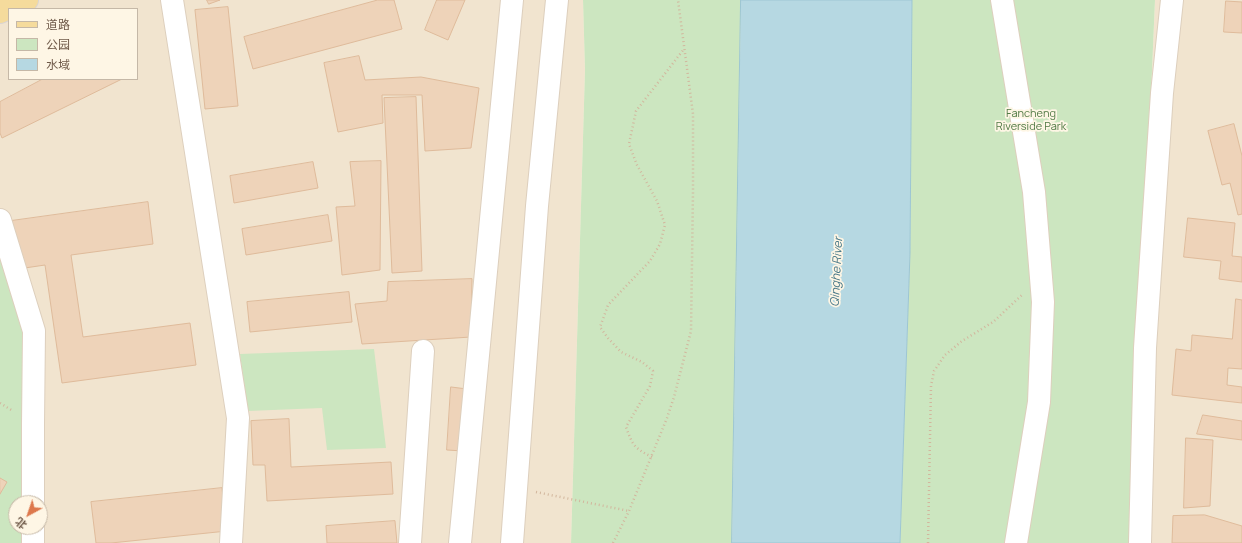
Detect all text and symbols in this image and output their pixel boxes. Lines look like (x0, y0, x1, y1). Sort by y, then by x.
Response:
legend (8, 8, 138, 80)
text: 道路 (46, 16, 70, 33)
text: 公园 (46, 36, 70, 53)
text: 水域 (46, 56, 70, 73)
park label: Fancheng Riverside Park (996, 107, 1066, 133)
water label: Qinghe River (828, 237, 846, 307)
north arrow (8, 495, 48, 535)
text: 北 (12, 515, 30, 533)

